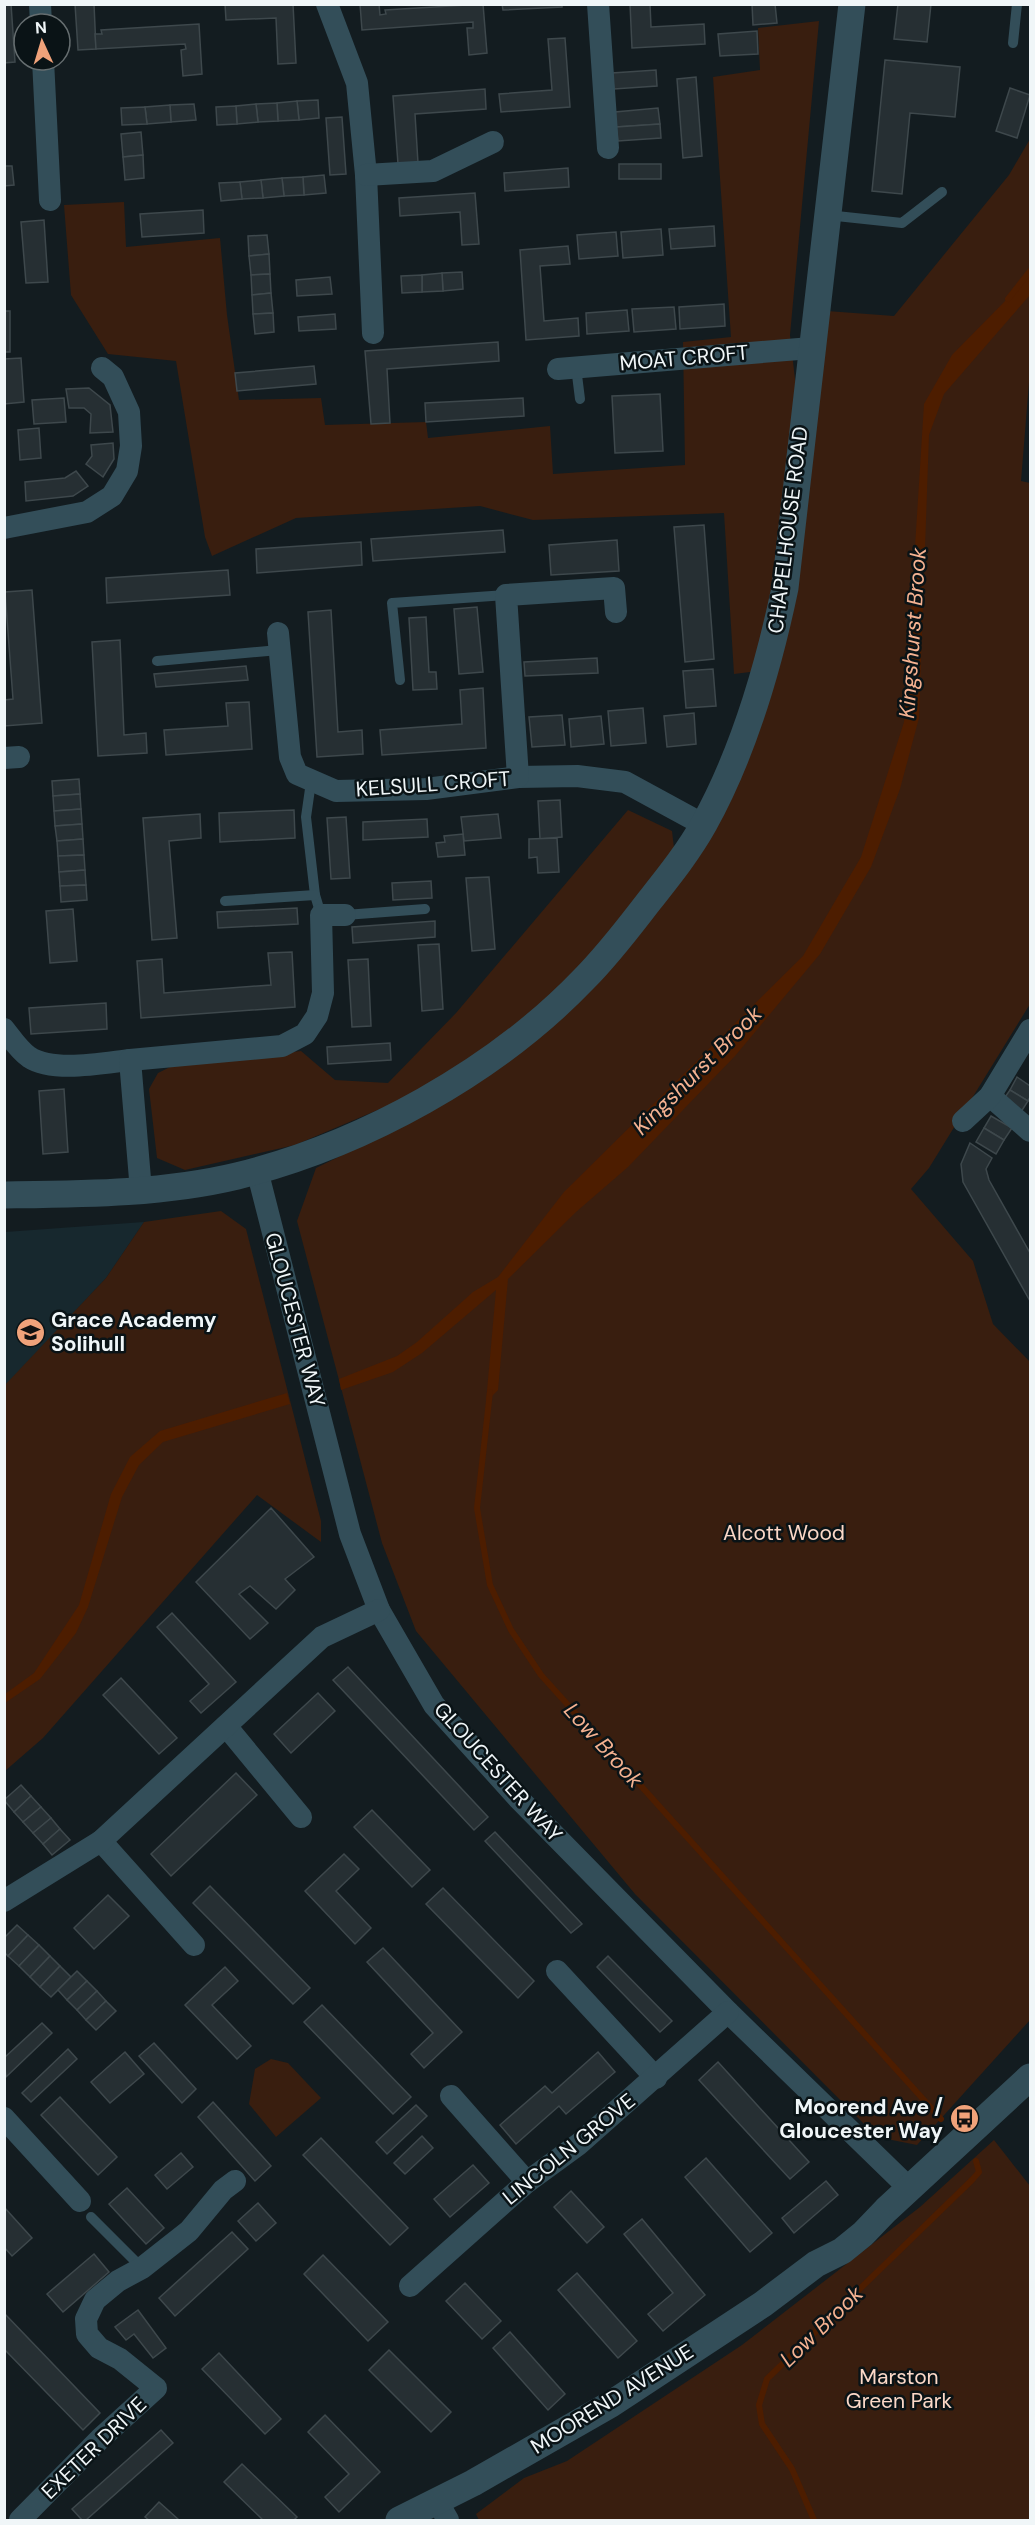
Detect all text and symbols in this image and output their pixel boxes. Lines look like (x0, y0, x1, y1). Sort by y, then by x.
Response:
north arrow (12, 12, 72, 72)
text: N (34, 17, 48, 38)
street label: MOAT CROFT (618, 338, 750, 378)
street label: CHAPELHOUSE ROAD (761, 425, 815, 635)
water label: Kingshurst Brook (892, 546, 933, 720)
street label: KELSULL CROFT (355, 765, 512, 803)
water label: Kingshurst Brook (626, 999, 769, 1141)
street label: GLOUCESTER WAY (258, 1230, 332, 1410)
place label: Grace Academy Solihull (51, 1306, 217, 1358)
school or university icon: Grace Academy Solihull (14, 1316, 46, 1348)
park label: Alcott Wood (723, 1519, 845, 1547)
street label: GLOUCESTER WAY (428, 1696, 568, 1848)
water label: Low Brook (558, 1697, 650, 1795)
street label: LINCOLN GROVE (497, 2087, 641, 2211)
place label: Moorend Ave / Gloucester Way (779, 2093, 943, 2145)
bus stop icon: Moorend Ave / Gloucester Way (948, 2103, 980, 2135)
water label: Low Brook (773, 2279, 870, 2373)
street label: MOOREND AVENUE (525, 2338, 699, 2460)
park label: Marston Green Park (846, 2363, 953, 2415)
street label: EXETER DRIVE (35, 2391, 153, 2505)

